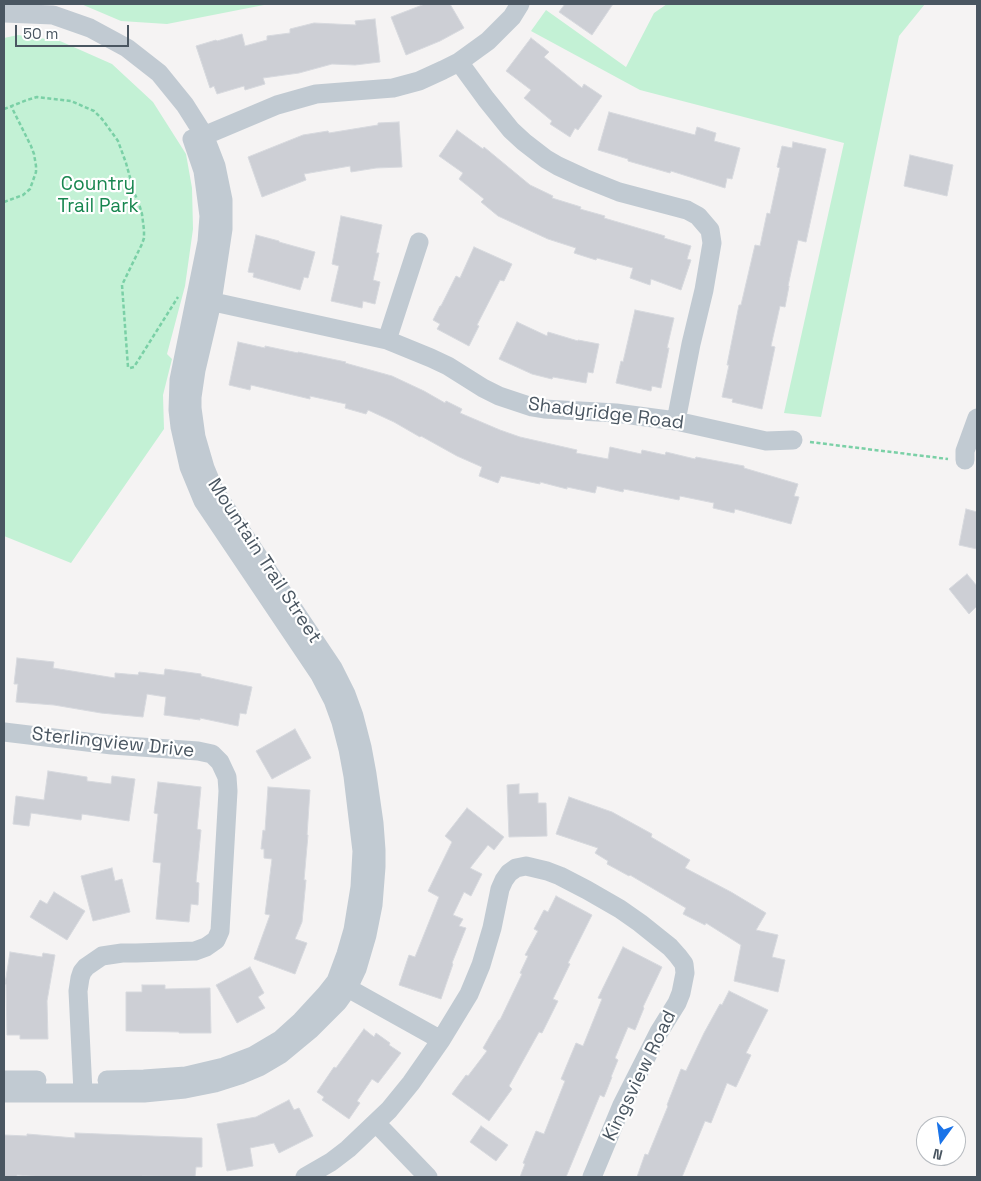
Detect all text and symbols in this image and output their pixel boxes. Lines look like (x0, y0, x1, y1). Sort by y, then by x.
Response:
scale bar (18, 15, 131, 47)
text: 50 m (23, 24, 58, 43)
park label: Country Trail Park (57, 174, 139, 218)
street label: Shadyridge Road (527, 393, 685, 435)
street label: Mountain Trail Street (202, 474, 326, 648)
street label: Sterlingview Drive (31, 723, 195, 763)
street label: Kingsview Road (599, 1007, 681, 1145)
north arrow (916, 1116, 966, 1166)
text: N (931, 1145, 944, 1164)

